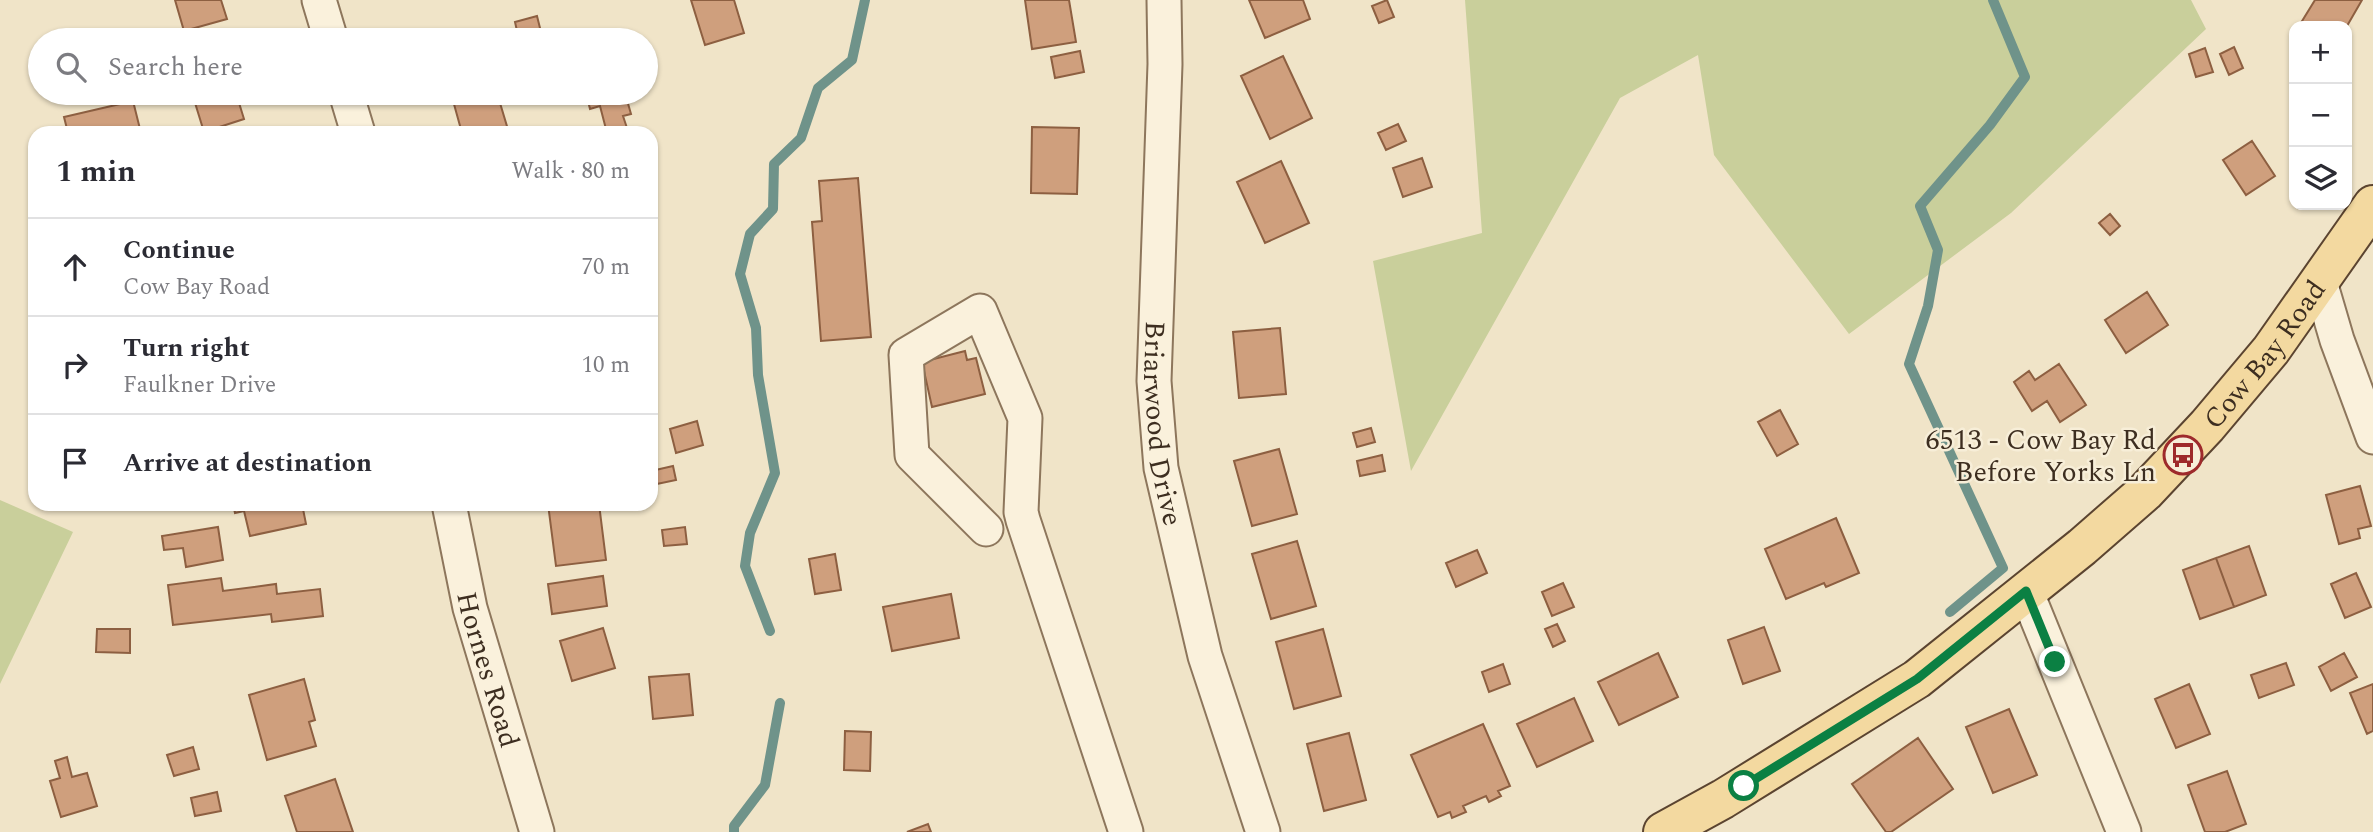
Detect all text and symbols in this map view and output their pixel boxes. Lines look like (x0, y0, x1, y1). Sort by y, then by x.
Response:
map controls (2289, 21, 2352, 210)
button: + (2289, 21, 2352, 84)
search box (28, 28, 658, 105)
text: Search here (108, 47, 243, 87)
icon: search (52, 48, 90, 86)
button: − (2289, 84, 2352, 147)
button: layers (2289, 147, 2352, 210)
text: 1 min (56, 149, 136, 195)
text: Walk · 80 m (511, 154, 630, 189)
text: Continue (123, 230, 235, 270)
icon: ahead (56, 248, 94, 286)
text: 70 m (581, 250, 630, 285)
text: Cow Bay Road (123, 270, 270, 305)
street label: Cow Bay Road (2193, 271, 2337, 439)
street label: Briarwood Drive (1131, 320, 1194, 530)
text: Turn right (123, 328, 250, 368)
icon: right (56, 346, 94, 384)
text: 10 m (581, 348, 630, 383)
text: Faulkner Drive (123, 368, 276, 403)
place label: 6513 - Cow Bay Rd Before Yorks Ln (1925, 419, 2156, 494)
bus stop icon: 6513 - Cow Bay Rd Before Yorks Ln (2162, 434, 2204, 476)
text: Arrive at destination (123, 443, 372, 483)
icon: arrive (56, 444, 94, 482)
street label: Hornes Road (444, 588, 531, 753)
route end (2039, 646, 2070, 677)
route start (1728, 770, 1759, 801)

